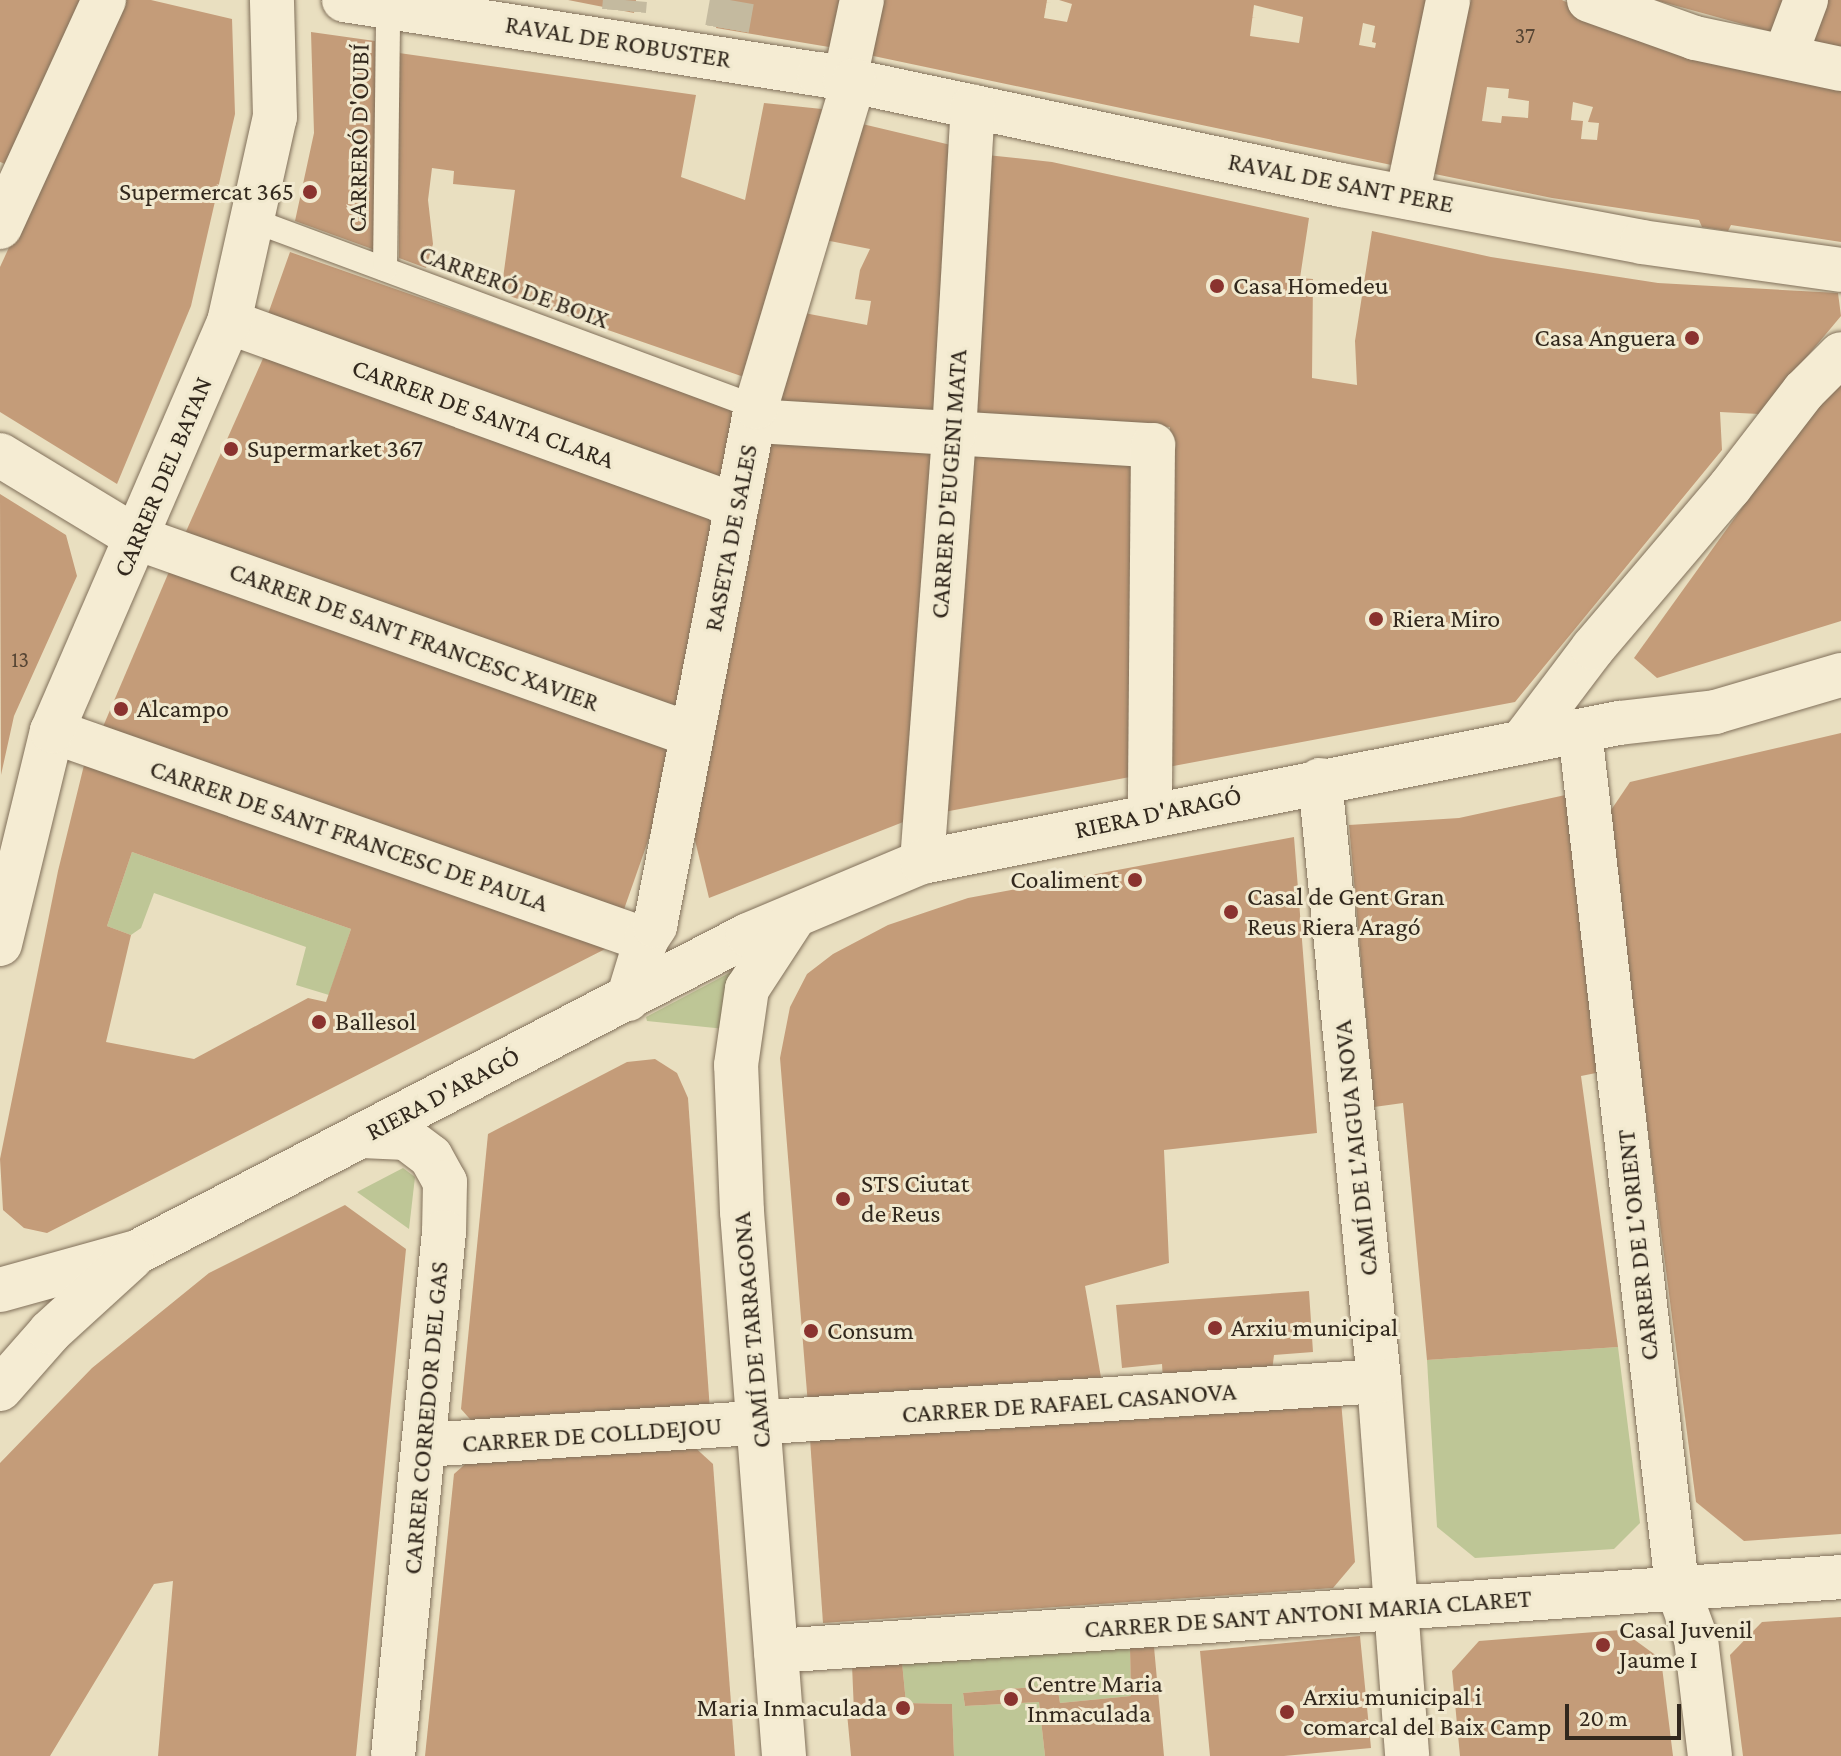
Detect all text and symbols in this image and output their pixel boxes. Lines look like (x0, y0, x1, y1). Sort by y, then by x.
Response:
street label: RAVAL DE ROBUSTER (503, 9, 733, 75)
house number: 37 (1515, 23, 1535, 49)
street label: CARRERÓ D'OUBÍ (342, 43, 376, 233)
street label: RAVAL DE SANT PERE (1225, 146, 1457, 220)
place label: Supermercat 365 (119, 176, 294, 208)
marker: Supermercat 365 (301, 183, 319, 201)
street label: CARRERÓ DE BOIX (415, 238, 613, 336)
place label: Casa Homedeu (1233, 270, 1389, 302)
marker: Casa Homedeu (1208, 277, 1226, 295)
place label: Casa Anguera (1534, 322, 1676, 354)
marker: Casa Anguera (1683, 329, 1701, 347)
street label: CARRER D'EUGENI MATA (924, 348, 974, 620)
street label: CARRER DE SANTA CLARA (348, 352, 618, 476)
street label: CARRER DEL BATAN (107, 372, 219, 582)
place label: Supermarket 367 (247, 433, 423, 465)
marker: Supermarket 367 (222, 440, 240, 458)
street label: RASETA DE SALES (698, 442, 764, 634)
street label: CARRER DE SANT FRANCESC XAVIER (225, 555, 603, 719)
place label: Riera Miro (1392, 603, 1500, 635)
marker: Riera Miro (1367, 610, 1385, 628)
house number: 13 (11, 647, 29, 673)
place label: Alcampo (137, 693, 229, 725)
marker: Alcampo (112, 700, 130, 718)
street label: CARRER DE SANT FRANCESC DE PAULA (146, 753, 552, 919)
street label: RIERA D'ARAGÓ (1072, 780, 1244, 846)
place label: Coaliment (1010, 864, 1119, 896)
marker: Coaliment (1126, 871, 1144, 889)
place label: Casal de Gent Gran Reus Riera Aragó (1247, 881, 1445, 942)
marker: Casal de Gent Gran Reus Riera Aragó (1222, 903, 1240, 921)
place label: Ballesol (335, 1006, 416, 1038)
marker: Ballesol (310, 1013, 328, 1031)
street label: CAMÍ DE L'AIGUA NOVA (1327, 1018, 1385, 1278)
street label: RIERA D'ARAGÓ (361, 1040, 525, 1148)
street label: CARRER DE L'ORIENT (1610, 1128, 1666, 1362)
place label: STS Ciutat de Reus (861, 1168, 969, 1230)
marker: STS Ciutat de Reus (832, 1188, 854, 1210)
street label: CAMÍ DE TARRAGONA (726, 1211, 778, 1449)
street label: CARRER CORREDOR DEL GAS (397, 1260, 455, 1576)
place label: Arxiu municipal (1231, 1312, 1398, 1344)
place label: Consum (827, 1315, 914, 1347)
marker: Arxiu municipal (1206, 1319, 1224, 1337)
marker: Consum (802, 1322, 820, 1340)
street label: CARRER DE RAFAEL CASANOVA (901, 1376, 1237, 1430)
street label: CARRER DE COLLDEJOU (461, 1410, 723, 1460)
street label: CARRER DE SANT ANTONI MARIA CLARET (1083, 1583, 1533, 1645)
place label: Casal Juvenil Jaume I (1619, 1614, 1753, 1676)
marker: Casal Juvenil Jaume I (1594, 1636, 1612, 1654)
place label: Centre Maria Inmaculada (1027, 1668, 1163, 1730)
place label: Arxiu municipal i comarcal del Baix Camp (1303, 1681, 1551, 1742)
scale bar (1569, 1688, 1685, 1738)
marker: Centre Maria Inmaculada (1002, 1690, 1020, 1708)
place label: Maria Inmaculada (696, 1692, 887, 1724)
marker: Maria Inmaculada (894, 1699, 912, 1717)
marker: Arxiu municipal i comarcal del Baix Camp (1278, 1703, 1296, 1721)
text: 20 m (1579, 1704, 1628, 1731)

